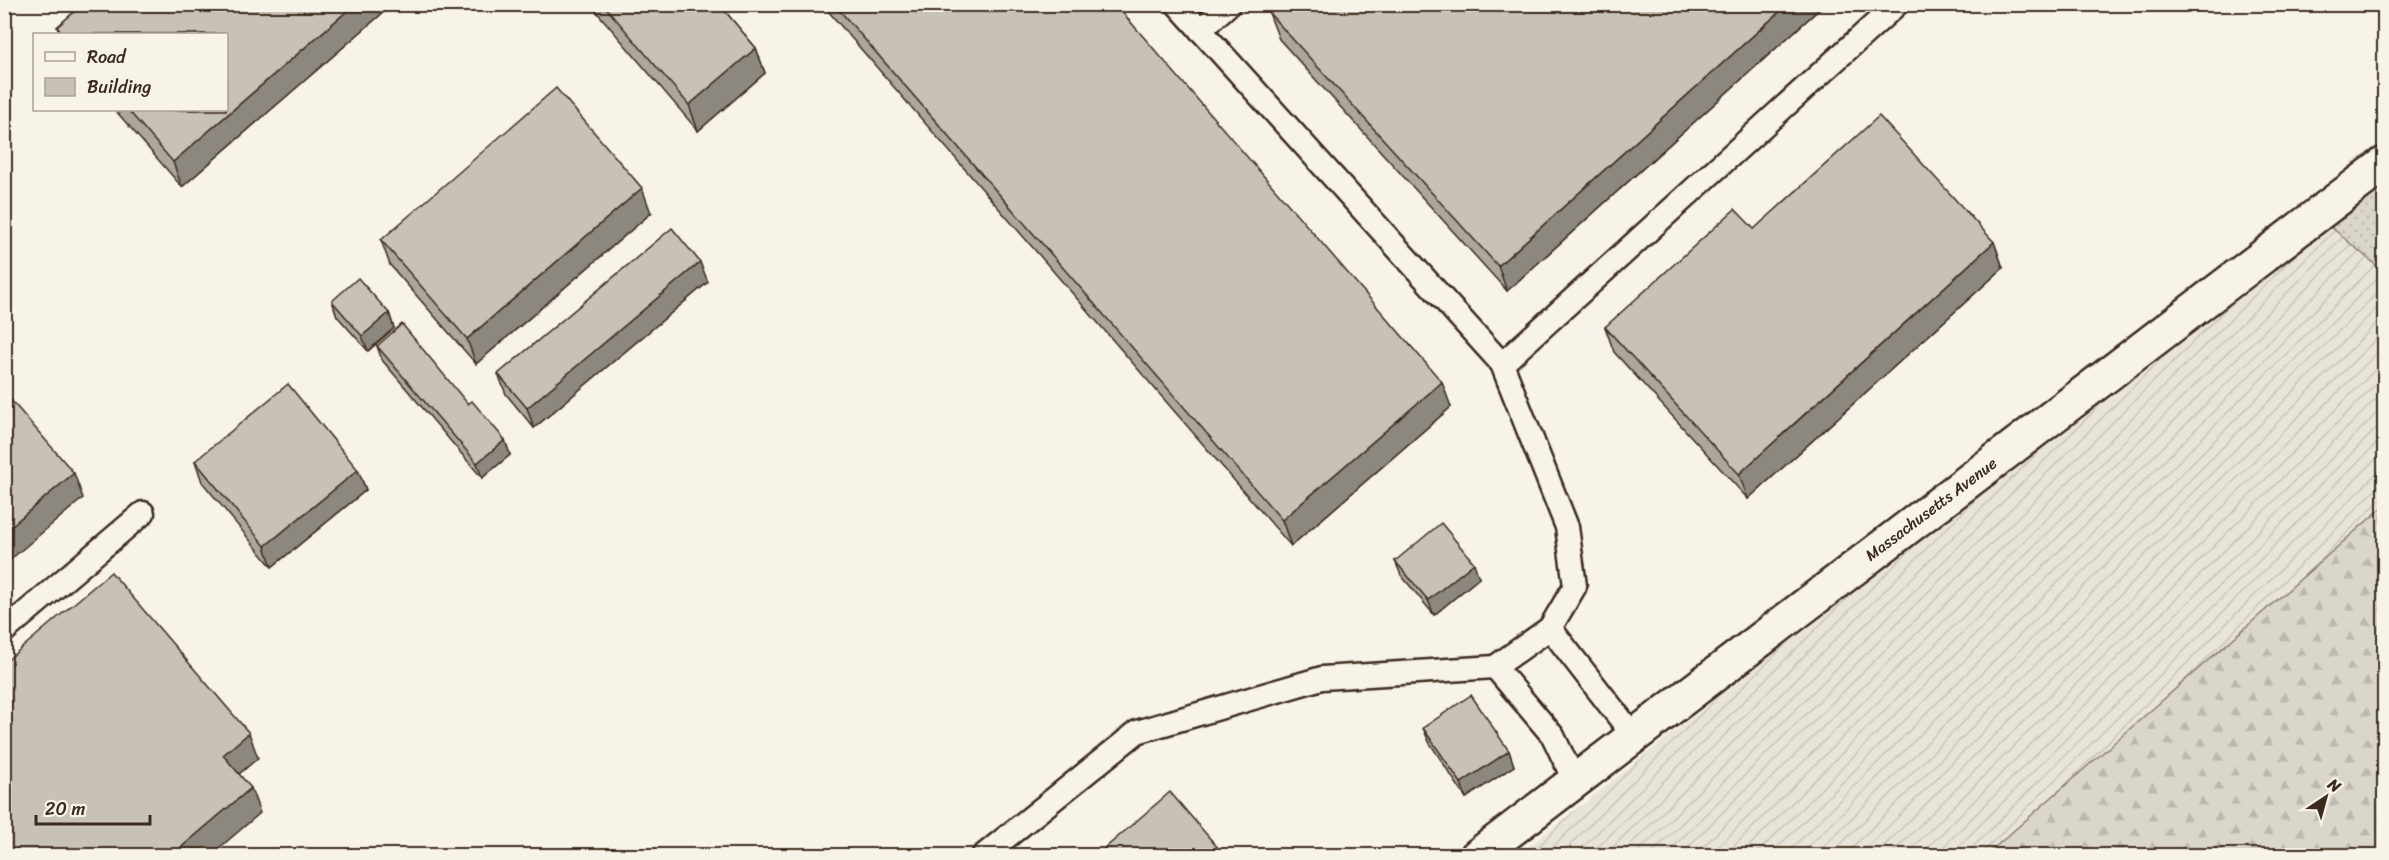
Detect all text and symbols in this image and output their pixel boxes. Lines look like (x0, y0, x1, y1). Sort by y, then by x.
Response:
legend (33, 33, 228, 111)
text: Road (87, 41, 127, 73)
text: Building (87, 71, 151, 103)
street label: Massachusetts Avenue (1858, 449, 2004, 569)
north arrow (2296, 767, 2356, 827)
text: N (2321, 770, 2348, 801)
scale bar (36, 788, 150, 826)
text: 20 m (45, 793, 85, 825)

